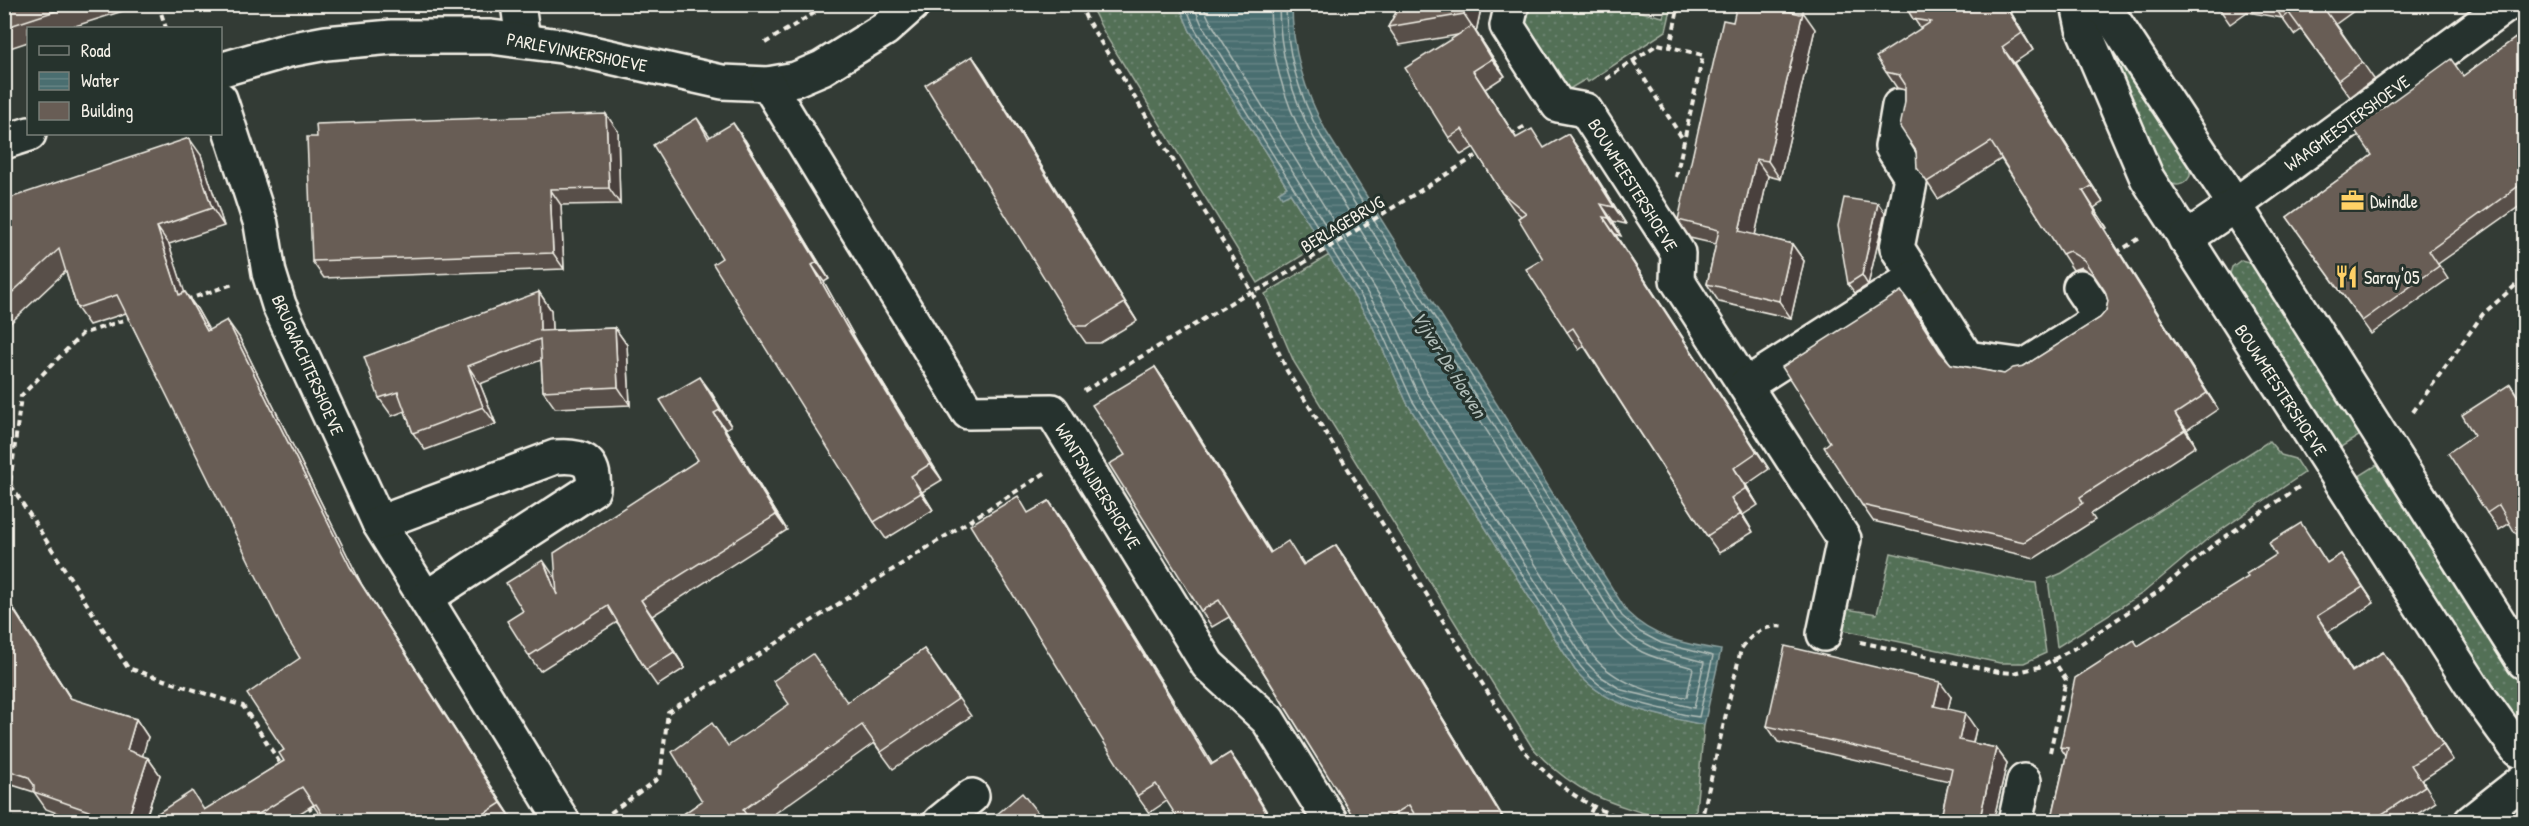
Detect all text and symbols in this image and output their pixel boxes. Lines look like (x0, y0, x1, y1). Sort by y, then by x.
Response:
street label: PARLEVINKERSHOEVE (505, 26, 649, 78)
legend (27, 27, 222, 135)
text: Road (81, 38, 111, 63)
text: Water (81, 68, 119, 93)
street label: WAAGMEESTERSHOEVE (2279, 69, 2415, 177)
text: Building (81, 98, 133, 123)
street label: BOUWMEESTERSHOEVE (1582, 114, 1684, 256)
office icon: Dwindle (2339, 188, 2365, 214)
street label: BERLAGEBRUG (1296, 189, 1389, 259)
place label: Dwindle (2370, 189, 2418, 214)
restaurant icon: Saray'05 (2333, 264, 2359, 290)
place label: Saray'05 (2364, 265, 2420, 290)
street label: BRUGWACHTERSHOEVE (266, 291, 350, 439)
water label: Vijver De Hoeven (1406, 305, 1495, 424)
street label: BOUWMEESTERSHOEVE (2229, 319, 2333, 461)
street label: WANTSNIJDERSHOEVE (1049, 418, 1147, 554)

